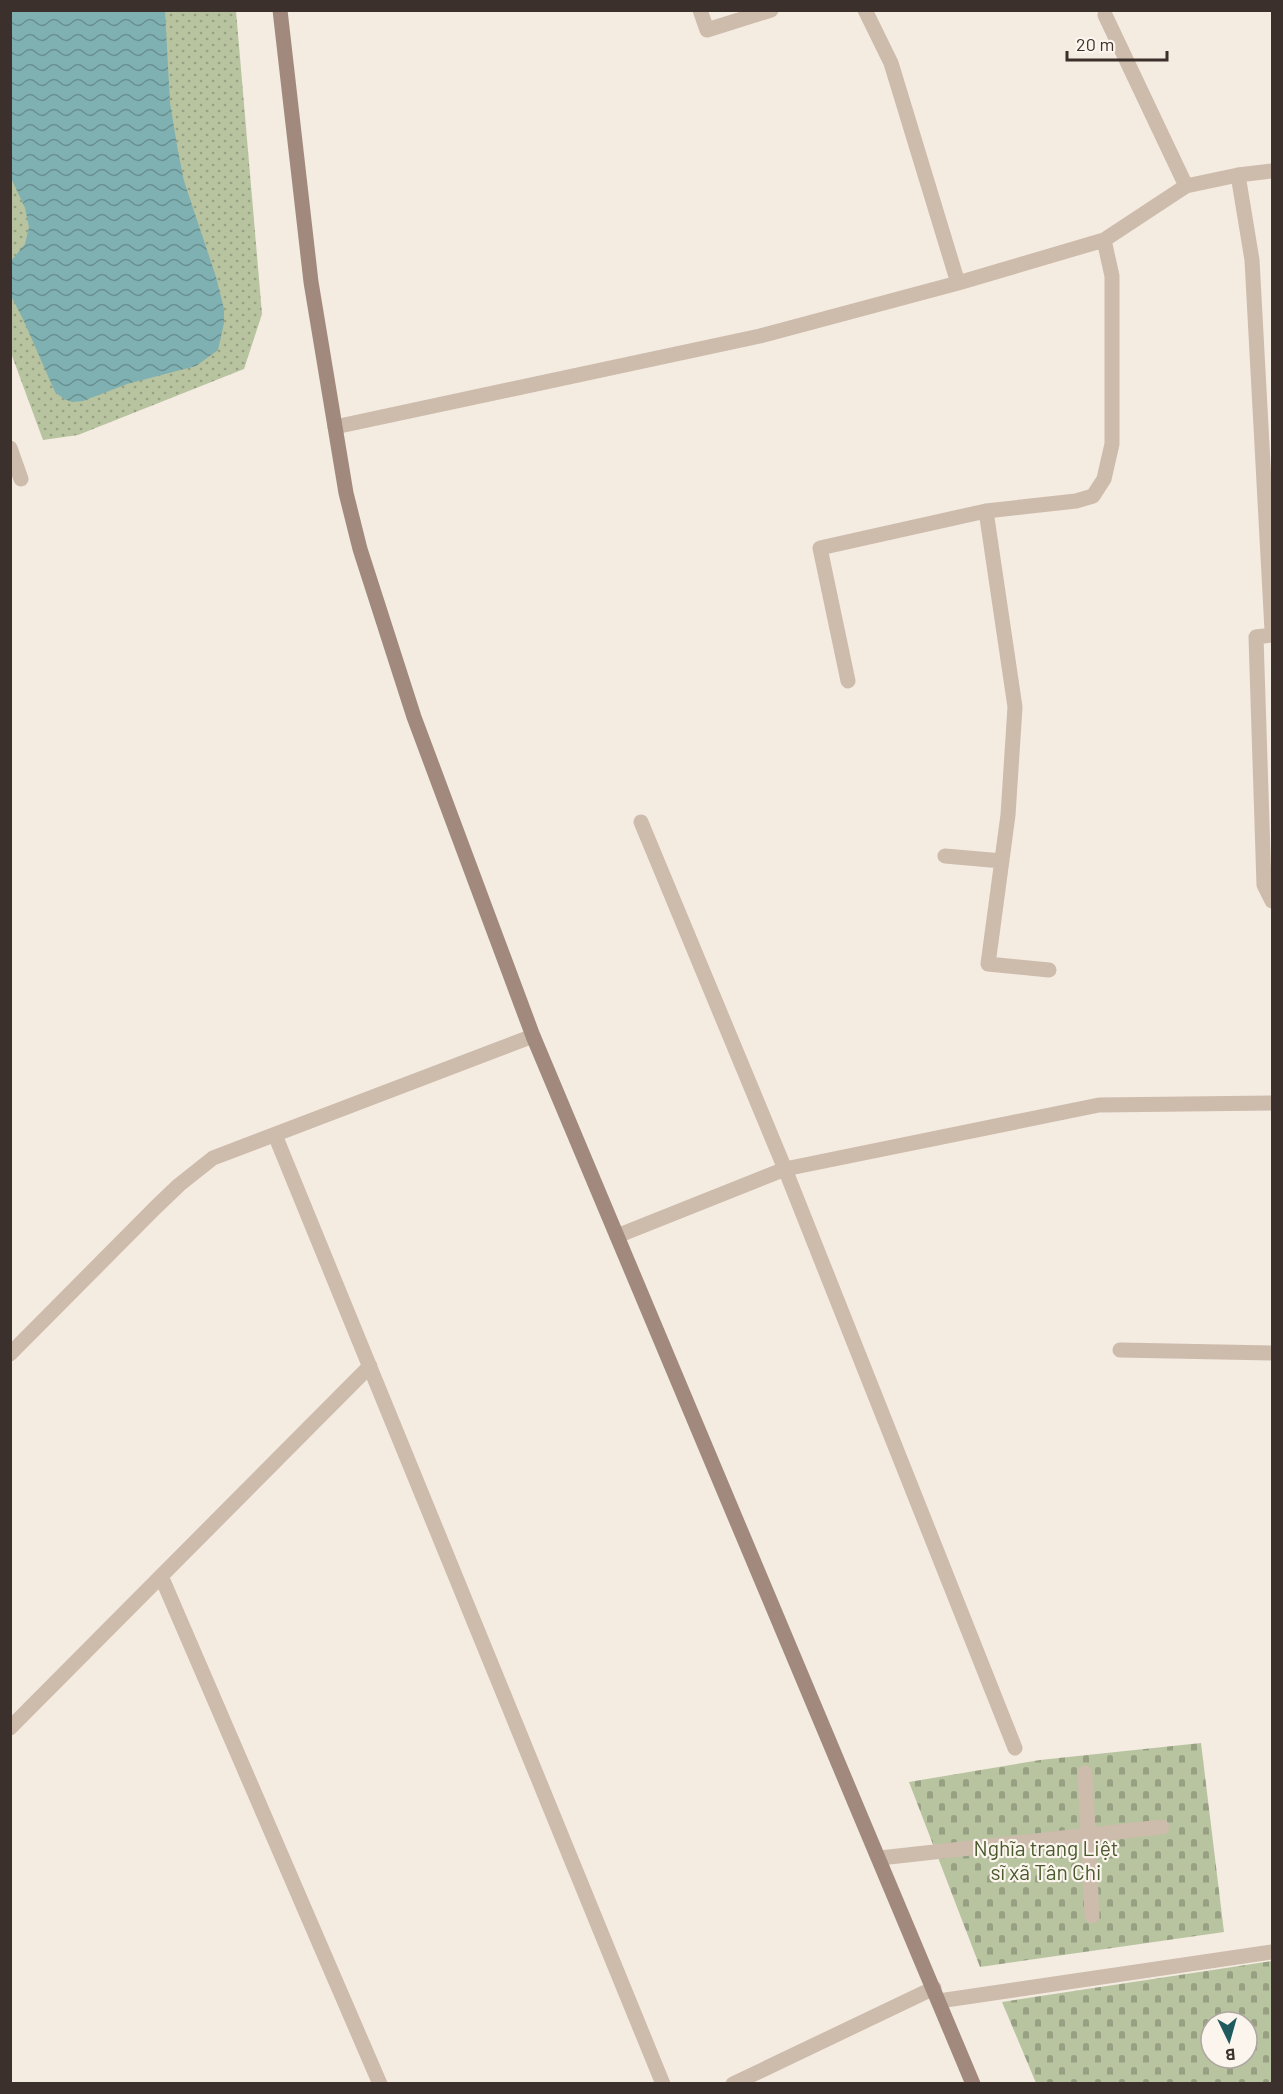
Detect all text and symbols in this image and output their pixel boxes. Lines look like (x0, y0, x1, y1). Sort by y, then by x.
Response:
scale bar (1067, 24, 1168, 62)
text: 20 m (1076, 33, 1114, 55)
park label: Nghĩa trang Liệt sĩ xã Tân Chi (974, 1835, 1118, 1884)
north arrow (1199, 2010, 1259, 2070)
text: B (1225, 2046, 1236, 2065)

